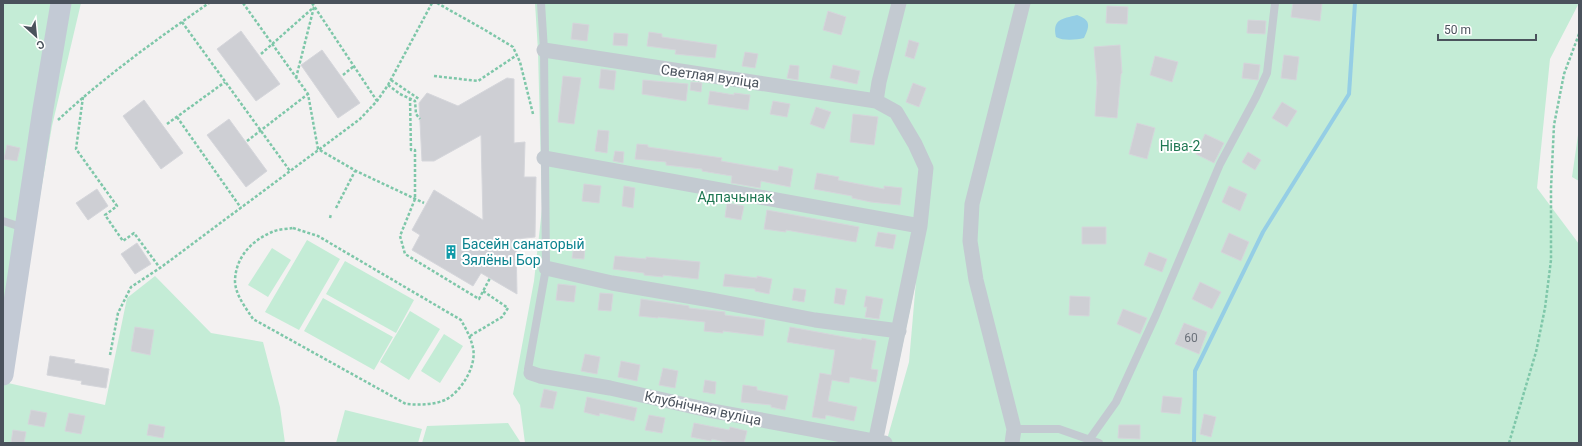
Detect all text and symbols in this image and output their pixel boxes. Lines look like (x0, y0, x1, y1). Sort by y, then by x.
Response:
north arrow (16, 16, 56, 56)
scale bar (1438, 16, 1536, 42)
text: 50 m (1444, 23, 1471, 37)
text: С (34, 37, 46, 52)
street label: Светлая вуліца (660, 61, 760, 91)
park label: Ніва-2 (1160, 138, 1201, 154)
park label: Адпачынак (697, 189, 773, 205)
place label: Басейн санаторый Зялёны Бор (462, 236, 585, 268)
building icon: Басейн санаторый Зялёны Бор (443, 244, 459, 260)
house number: 60 (1184, 331, 1198, 345)
street label: Клубнічная вуліца (643, 388, 763, 428)

